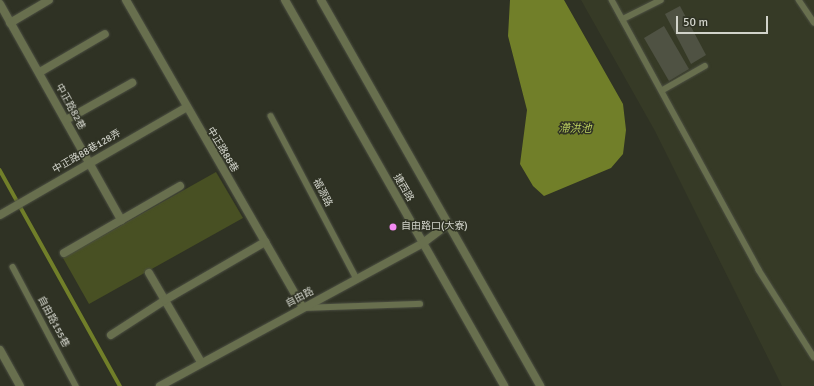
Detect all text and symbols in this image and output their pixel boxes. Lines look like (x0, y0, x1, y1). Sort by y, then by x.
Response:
scale bar (678, 8, 770, 34)
text: 50 m (683, 15, 708, 30)
street label: 中正路82巷 (52, 82, 88, 132)
water label: 滯洪池 (559, 122, 591, 136)
street label: 中正路88巷 (204, 125, 240, 175)
street label: 中正路88巷128弄 (51, 128, 123, 176)
street label: 捷西路 (390, 172, 416, 204)
street label: 福源路 (310, 177, 334, 209)
place label: 自由路口(大寮) (401, 221, 468, 233)
marker: 自由路口(大寮) (388, 222, 398, 232)
street label: 自由路 (284, 286, 316, 310)
street label: 自由路155巷 (35, 294, 71, 350)

